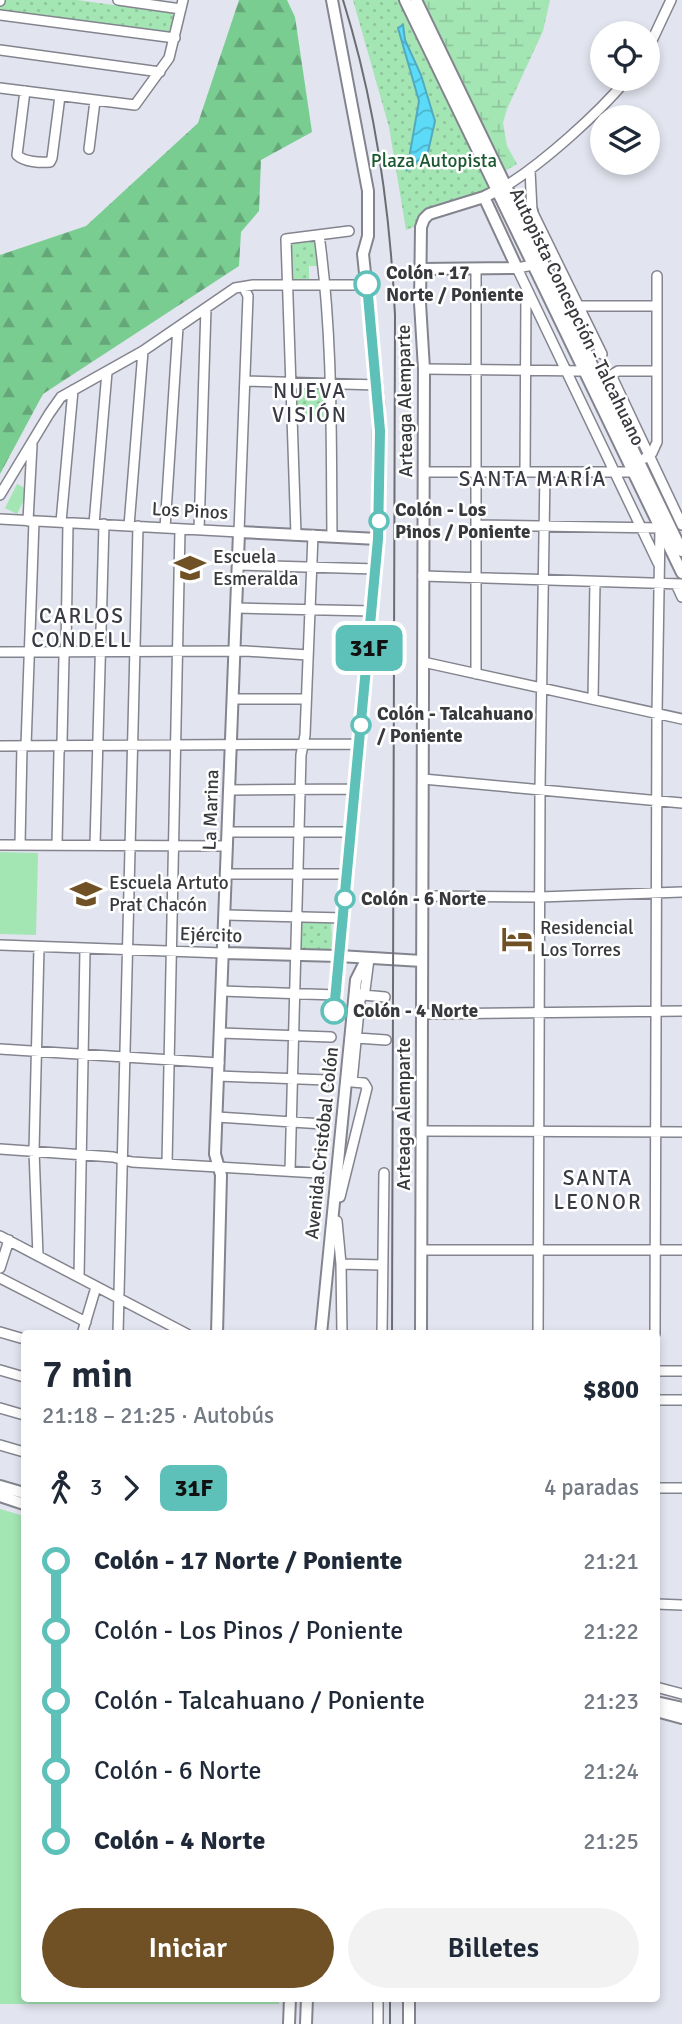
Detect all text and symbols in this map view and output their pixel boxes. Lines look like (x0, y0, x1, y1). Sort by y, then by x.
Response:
map controls (590, 21, 660, 175)
button: locate (590, 21, 660, 91)
button: layers (590, 105, 660, 175)
park label: Plaza Autopista (371, 149, 497, 173)
street label: Autopista Concepción - Talcahuano (504, 184, 650, 450)
place label: Colón - 17 Norte / Poniente (386, 261, 524, 307)
marker: Colón - 17 Norte / Poniente (354, 271, 380, 297)
street label: Arteaga Alemparte (392, 324, 418, 478)
district label: NUEVA VISIÓN (272, 378, 348, 428)
district label: SANTA MARÍA (459, 466, 607, 492)
street label: Los Pinos (151, 497, 229, 525)
place label: Colón - Los Pinos / Poniente (395, 498, 530, 544)
marker: Colón - Los Pinos / Poniente (369, 511, 389, 531)
place label: Escuela Esmeralda (213, 545, 298, 591)
school or university icon: Escuela Esmeralda (173, 551, 207, 585)
district label: CARLOS CONDELL (31, 603, 133, 653)
line badge: 31F (329, 625, 409, 671)
text: 31F (350, 633, 388, 663)
place label: Colón - Talcahuano / Poniente (377, 702, 533, 748)
marker: Colón - Talcahuano / Poniente (351, 715, 371, 735)
street label: La Marina (198, 769, 224, 851)
place label: Escuela Artuto Prat Chacón (109, 871, 229, 917)
school or university icon: Escuela Artuto Prat Chacón (69, 877, 103, 911)
place label: Colón - 6 Norte (361, 887, 486, 911)
marker: Colón - 6 Norte (335, 889, 355, 909)
place label: Residencial Los Torres (540, 916, 634, 962)
street label: Ejército (179, 922, 243, 948)
hotel icon: Residencial Los Torres (500, 922, 534, 956)
marker: Colón - 4 Norte (321, 998, 347, 1024)
place label: Colón - 4 Norte (353, 999, 478, 1023)
street label: Arteaga Alemparte (392, 1038, 416, 1190)
street label: Avenida Cristóbal Colón (300, 1046, 344, 1240)
district label: SANTA LEONOR (553, 1165, 643, 1215)
text: 7 min (42, 1351, 133, 1398)
text: $800 (583, 1374, 639, 1406)
text: 21:18 – 21:25 · Autobús (42, 1401, 274, 1430)
icon: walk (42, 1469, 80, 1507)
icon: forward (112, 1469, 150, 1507)
text: 3 (90, 1473, 102, 1502)
text: 31F (174, 1473, 213, 1503)
text: 4 paradas (544, 1473, 639, 1502)
text: Colón - 17 Norte / Poniente (94, 1545, 402, 1577)
text: 21:21 (583, 1547, 639, 1576)
text: Colón - Los Pinos / Poniente (94, 1615, 403, 1647)
text: 21:22 (583, 1617, 639, 1646)
text: Colón - Talcahuano / Poniente (94, 1685, 425, 1717)
text: 21:23 (583, 1687, 639, 1716)
text: Colón - 6 Norte (94, 1755, 262, 1787)
text: 21:24 (583, 1757, 639, 1786)
text: Colón - 4 Norte (94, 1825, 265, 1857)
text: 21:25 (583, 1827, 639, 1856)
button: Iniciar (42, 1908, 334, 1988)
button: Billetes (348, 1908, 639, 1988)

